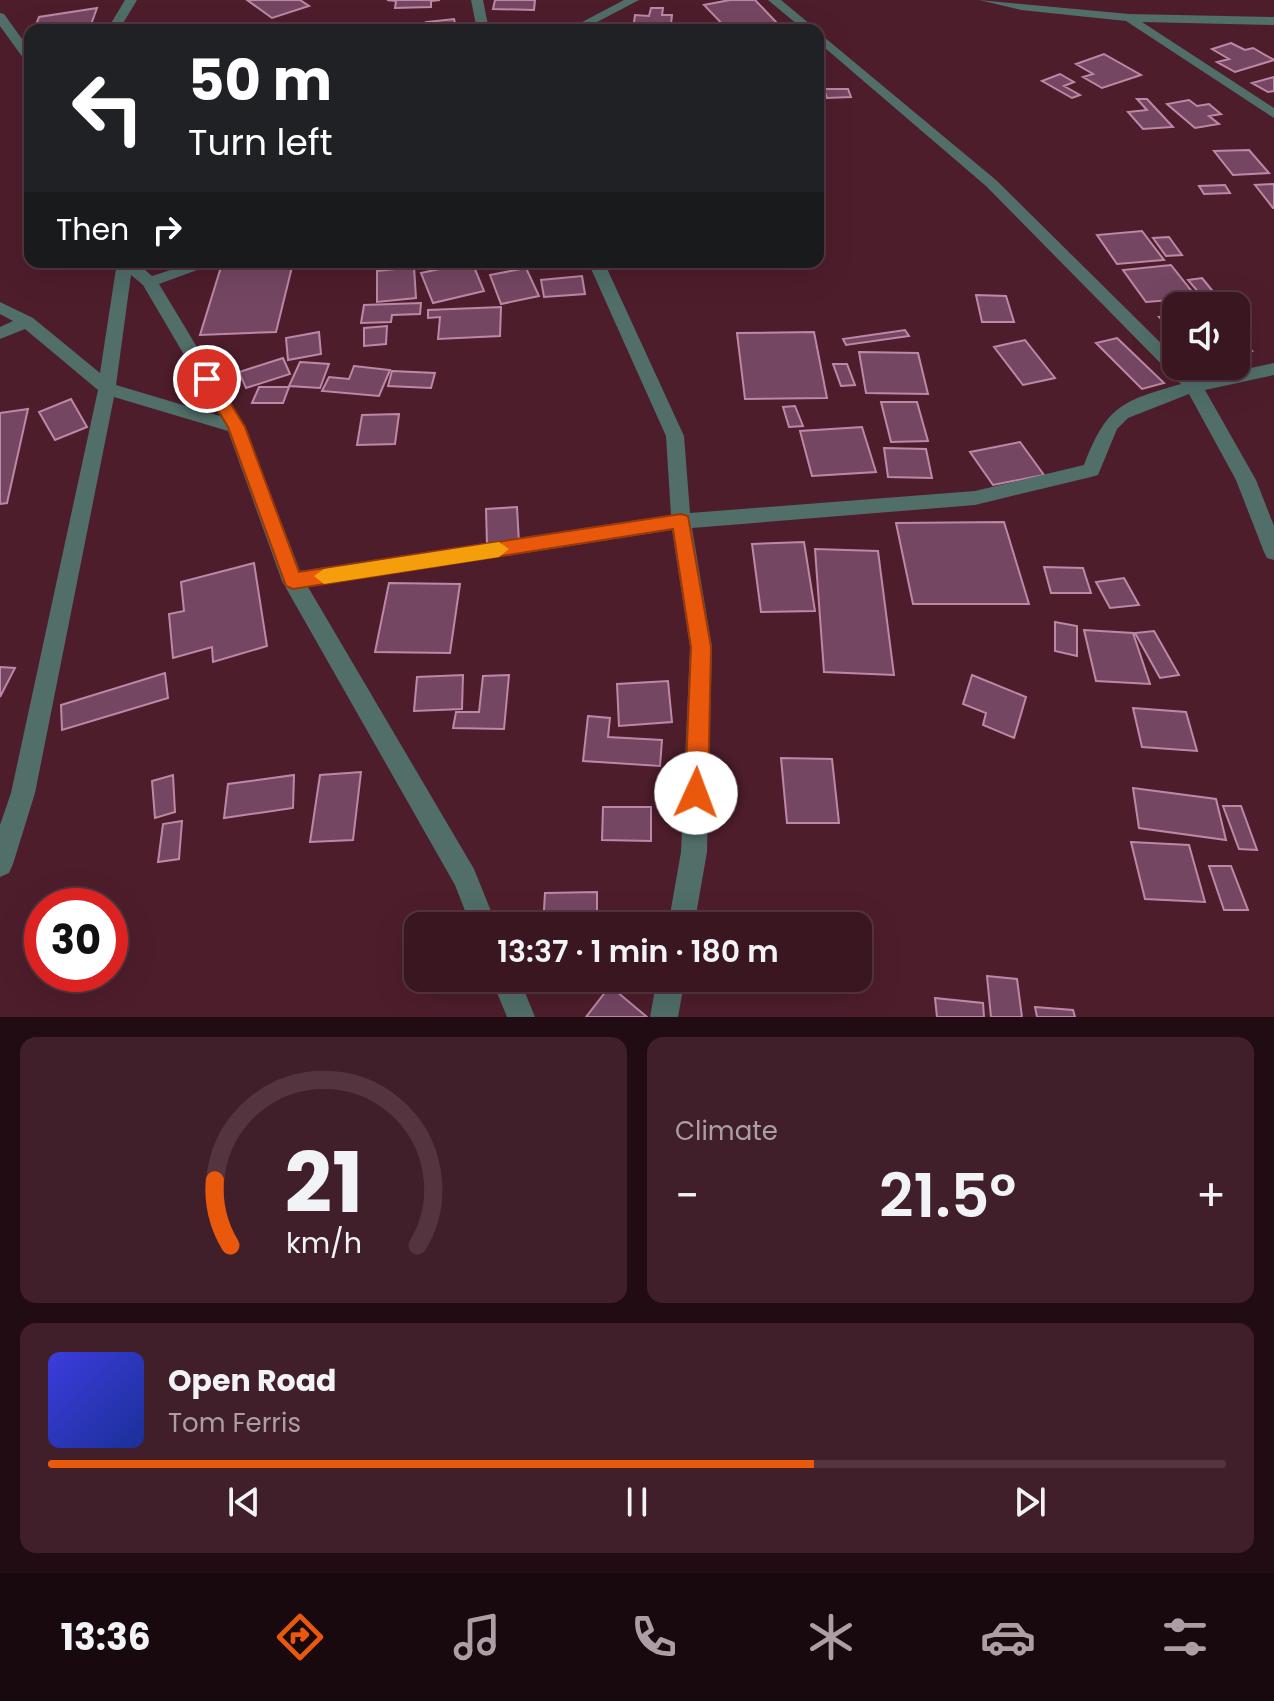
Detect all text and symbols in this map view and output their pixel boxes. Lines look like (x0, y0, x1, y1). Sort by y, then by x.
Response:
text: 50 m (188, 41, 332, 120)
icon: left (56, 56, 160, 160)
text: Turn left (188, 117, 333, 168)
text: Then (56, 208, 129, 251)
icon: right (145, 208, 189, 252)
map controls (1162, 292, 1250, 380)
button: sound (1162, 292, 1250, 380)
pin (173, 345, 241, 413)
icon: arrive (185, 357, 229, 401)
position arrow (654, 751, 738, 835)
speed limit sign: 30 (24, 888, 128, 992)
text: 13:37 · 1 min · 180 m (497, 930, 779, 973)
text: Climate (675, 1113, 778, 1149)
text: 21 (284, 1125, 363, 1241)
text: 21.5° (879, 1154, 1016, 1238)
text: − (675, 1165, 699, 1226)
text: + (1196, 1165, 1226, 1226)
text: km/h (285, 1223, 362, 1263)
text: Open Road (168, 1359, 336, 1402)
text: Tom Ferris (168, 1405, 301, 1441)
icon: previous (222, 1480, 266, 1524)
icon: pause (615, 1480, 659, 1524)
icon: next (1008, 1480, 1052, 1524)
icon: directions (272, 1609, 328, 1665)
icon: music (449, 1609, 505, 1665)
icon: phone (626, 1609, 682, 1665)
icon: climate (803, 1609, 859, 1665)
icon: car (980, 1609, 1036, 1665)
icon: filters (1157, 1609, 1213, 1665)
text: 13:36 (61, 1612, 151, 1663)

